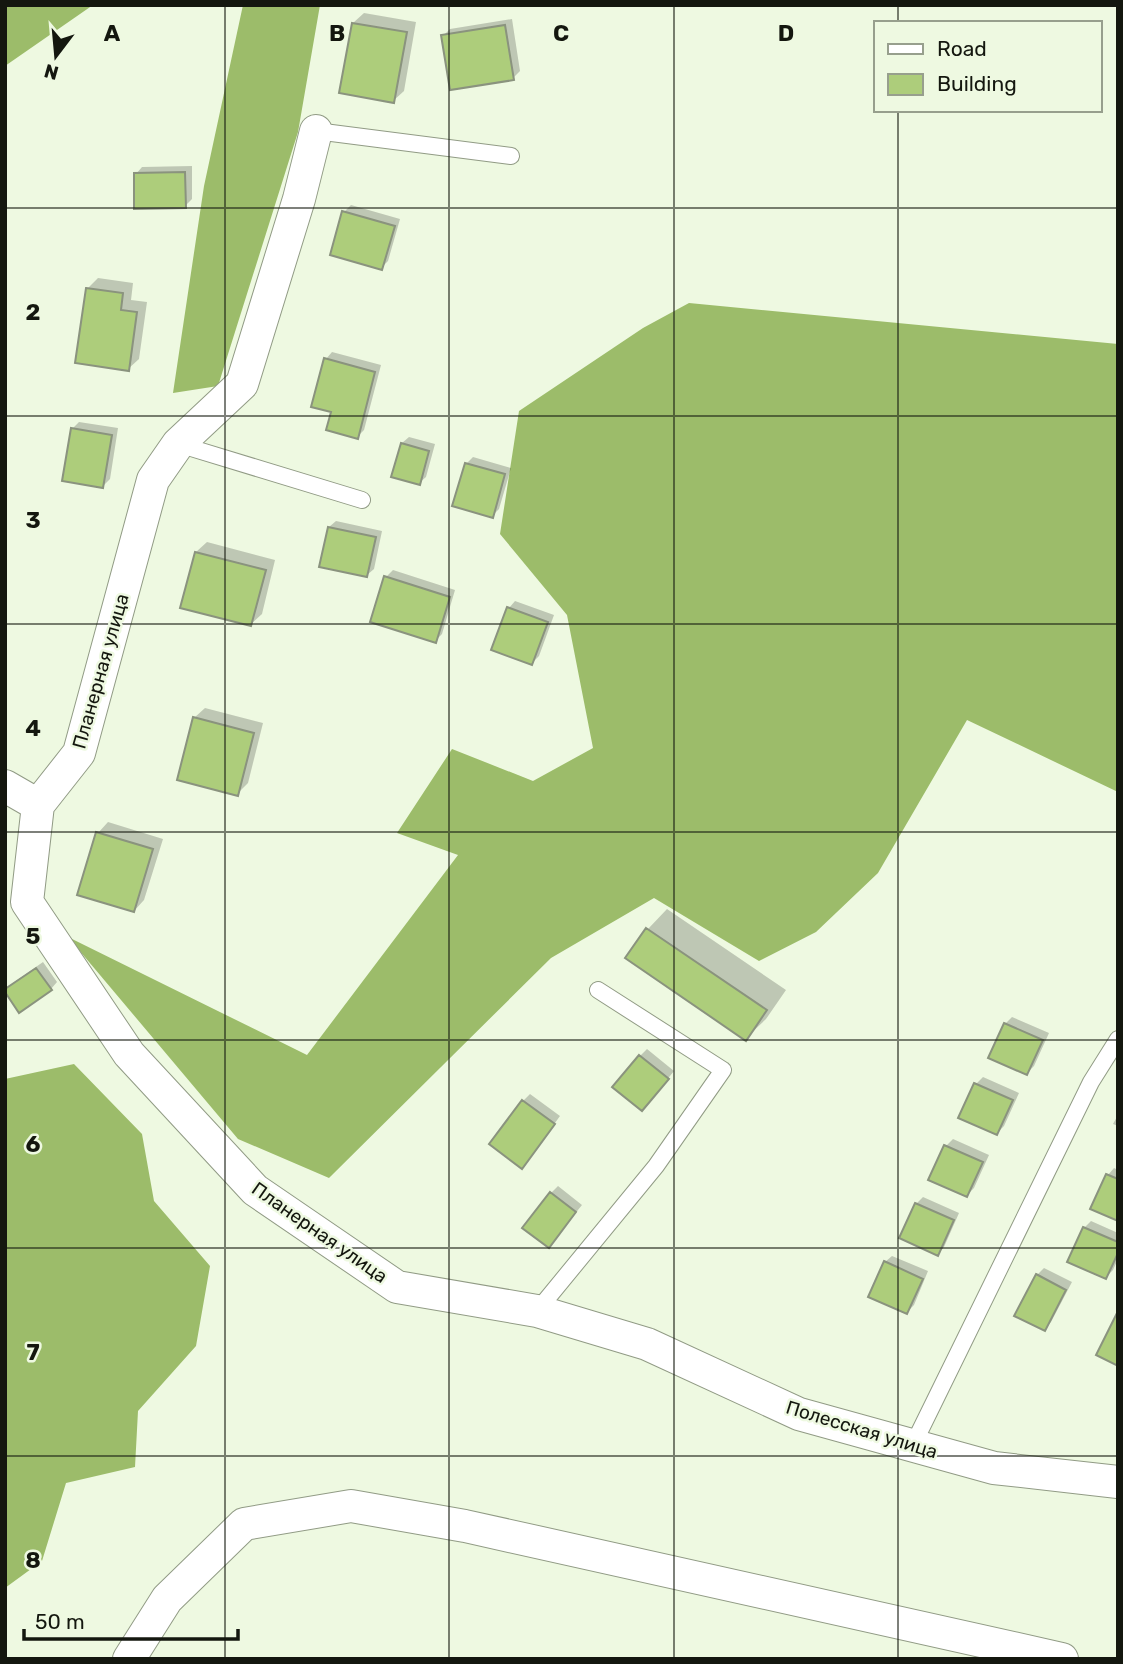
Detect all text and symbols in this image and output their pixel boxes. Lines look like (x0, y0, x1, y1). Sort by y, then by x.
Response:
text: A (104, 19, 121, 47)
text: B (329, 19, 345, 47)
text: C (553, 19, 569, 47)
text: D (778, 19, 794, 47)
north arrow (21, 21, 91, 91)
legend (874, 21, 1102, 112)
text: Road (937, 36, 987, 61)
text: N (42, 59, 61, 85)
text: Building (937, 71, 1017, 96)
text: 2 (26, 298, 40, 326)
text: 3 (25, 506, 41, 534)
street label: Планерная улица (67, 591, 134, 751)
text: 4 (25, 714, 41, 742)
text: 5 (26, 922, 41, 950)
text: 6 (26, 1130, 41, 1158)
street label: Планерная улица (247, 1177, 392, 1288)
text: 7 (26, 1338, 40, 1366)
street label: Полесская улица (783, 1395, 940, 1463)
text: 8 (25, 1546, 41, 1574)
scale bar (24, 1598, 238, 1642)
text: 50 m (35, 1609, 85, 1634)

